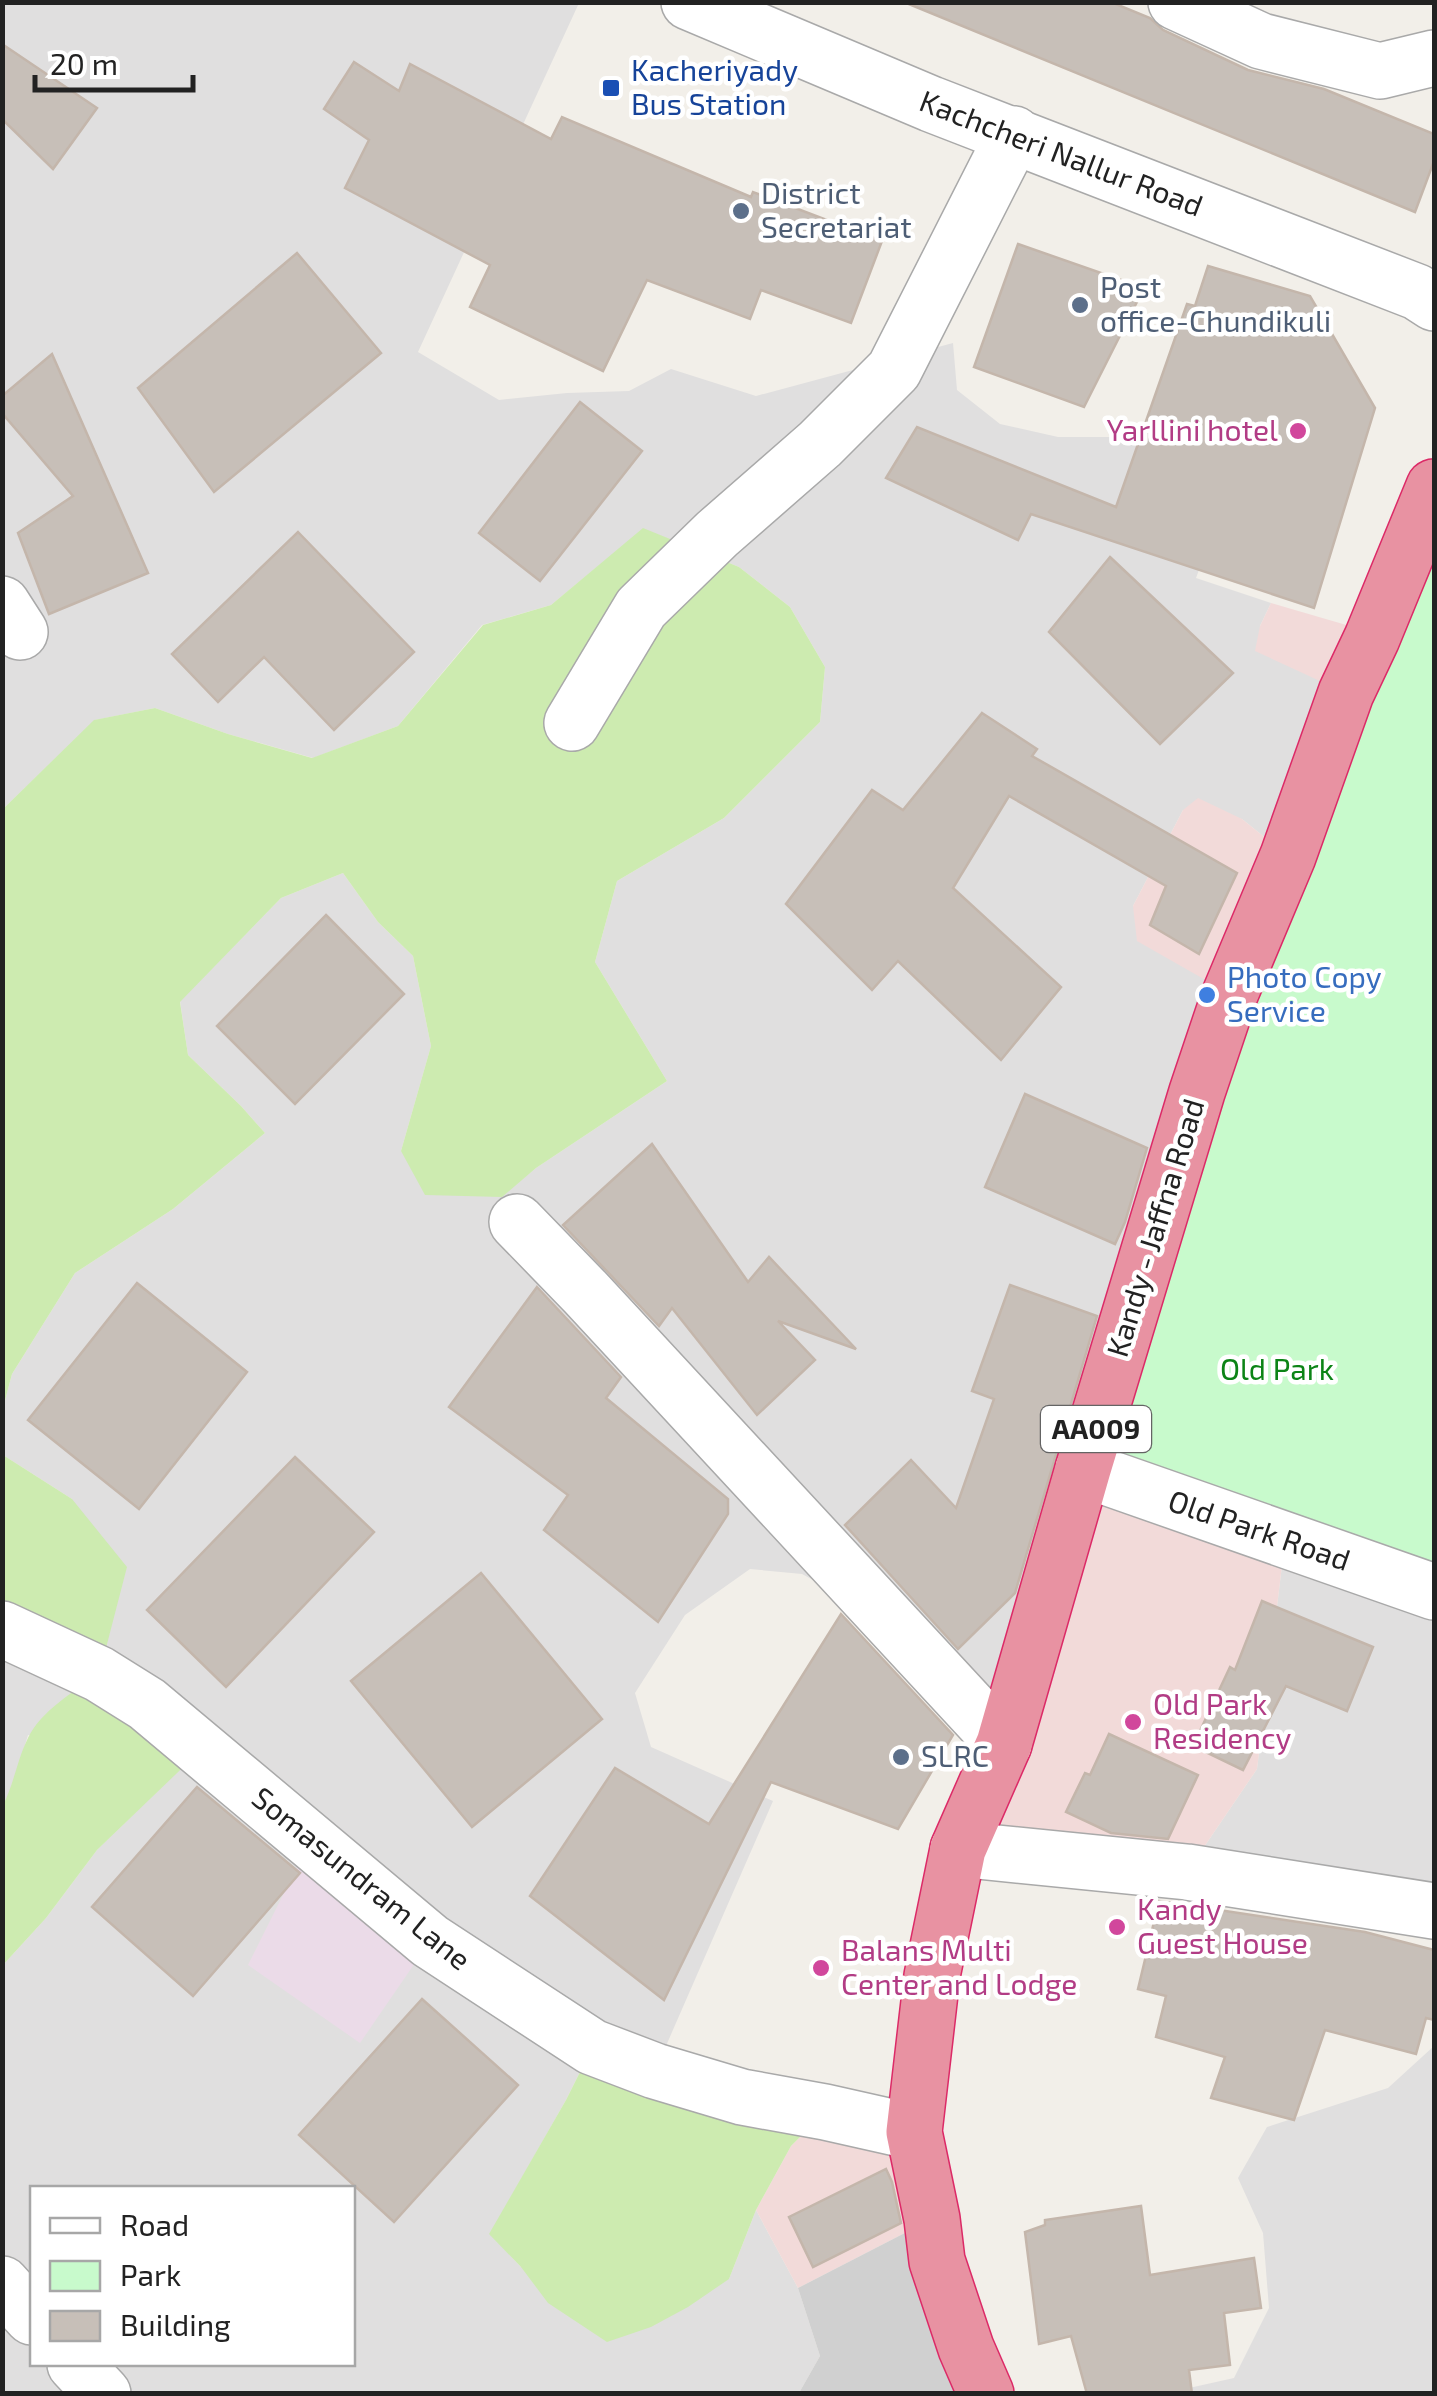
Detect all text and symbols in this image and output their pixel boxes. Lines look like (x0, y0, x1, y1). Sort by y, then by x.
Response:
scale bar (35, 30, 192, 92)
text: 20 m (50, 45, 118, 81)
place label: Kacheriyady Bus Station (631, 51, 798, 121)
marker: Kacheriyady Bus Station (600, 77, 622, 99)
street label: Kachcheri Nallur Road (915, 82, 1208, 223)
place label: District Secretariat (761, 174, 912, 244)
marker: District Secretariat (730, 200, 752, 222)
place label: Post office-Chundikuli (1100, 268, 1331, 338)
marker: Post office-Chundikuli (1069, 294, 1091, 316)
place label: Yarllini hotel (1106, 411, 1278, 447)
marker: Yarllini hotel (1287, 420, 1309, 442)
place label: Photo Copy Service (1227, 958, 1382, 1028)
marker: Photo Copy Service (1196, 984, 1218, 1006)
street label: Kandy - Jaffna Road (1098, 1094, 1210, 1361)
park label: Old Park (1220, 1350, 1334, 1386)
road number: AA009 (1041, 1406, 1151, 1452)
street label: Old Park Road (1164, 1481, 1355, 1577)
place label: Old Park Residency (1153, 1685, 1292, 1755)
marker: Old Park Residency (1122, 1711, 1144, 1733)
place label: SLRC (921, 1737, 989, 1773)
marker: SLRC (890, 1746, 912, 1768)
street label: Somasundram Lane (246, 1778, 479, 1977)
place label: Kandy Guest House (1137, 1890, 1308, 1960)
marker: Kandy Guest House (1106, 1916, 1128, 1938)
place label: Balans Multi Center and Lodge (841, 1931, 1077, 2001)
marker: Balans Multi Center and Lodge (810, 1957, 832, 1979)
legend (30, 2186, 355, 2366)
text: Road (120, 2206, 189, 2242)
text: Park (120, 2256, 181, 2292)
text: Building (120, 2306, 231, 2342)

